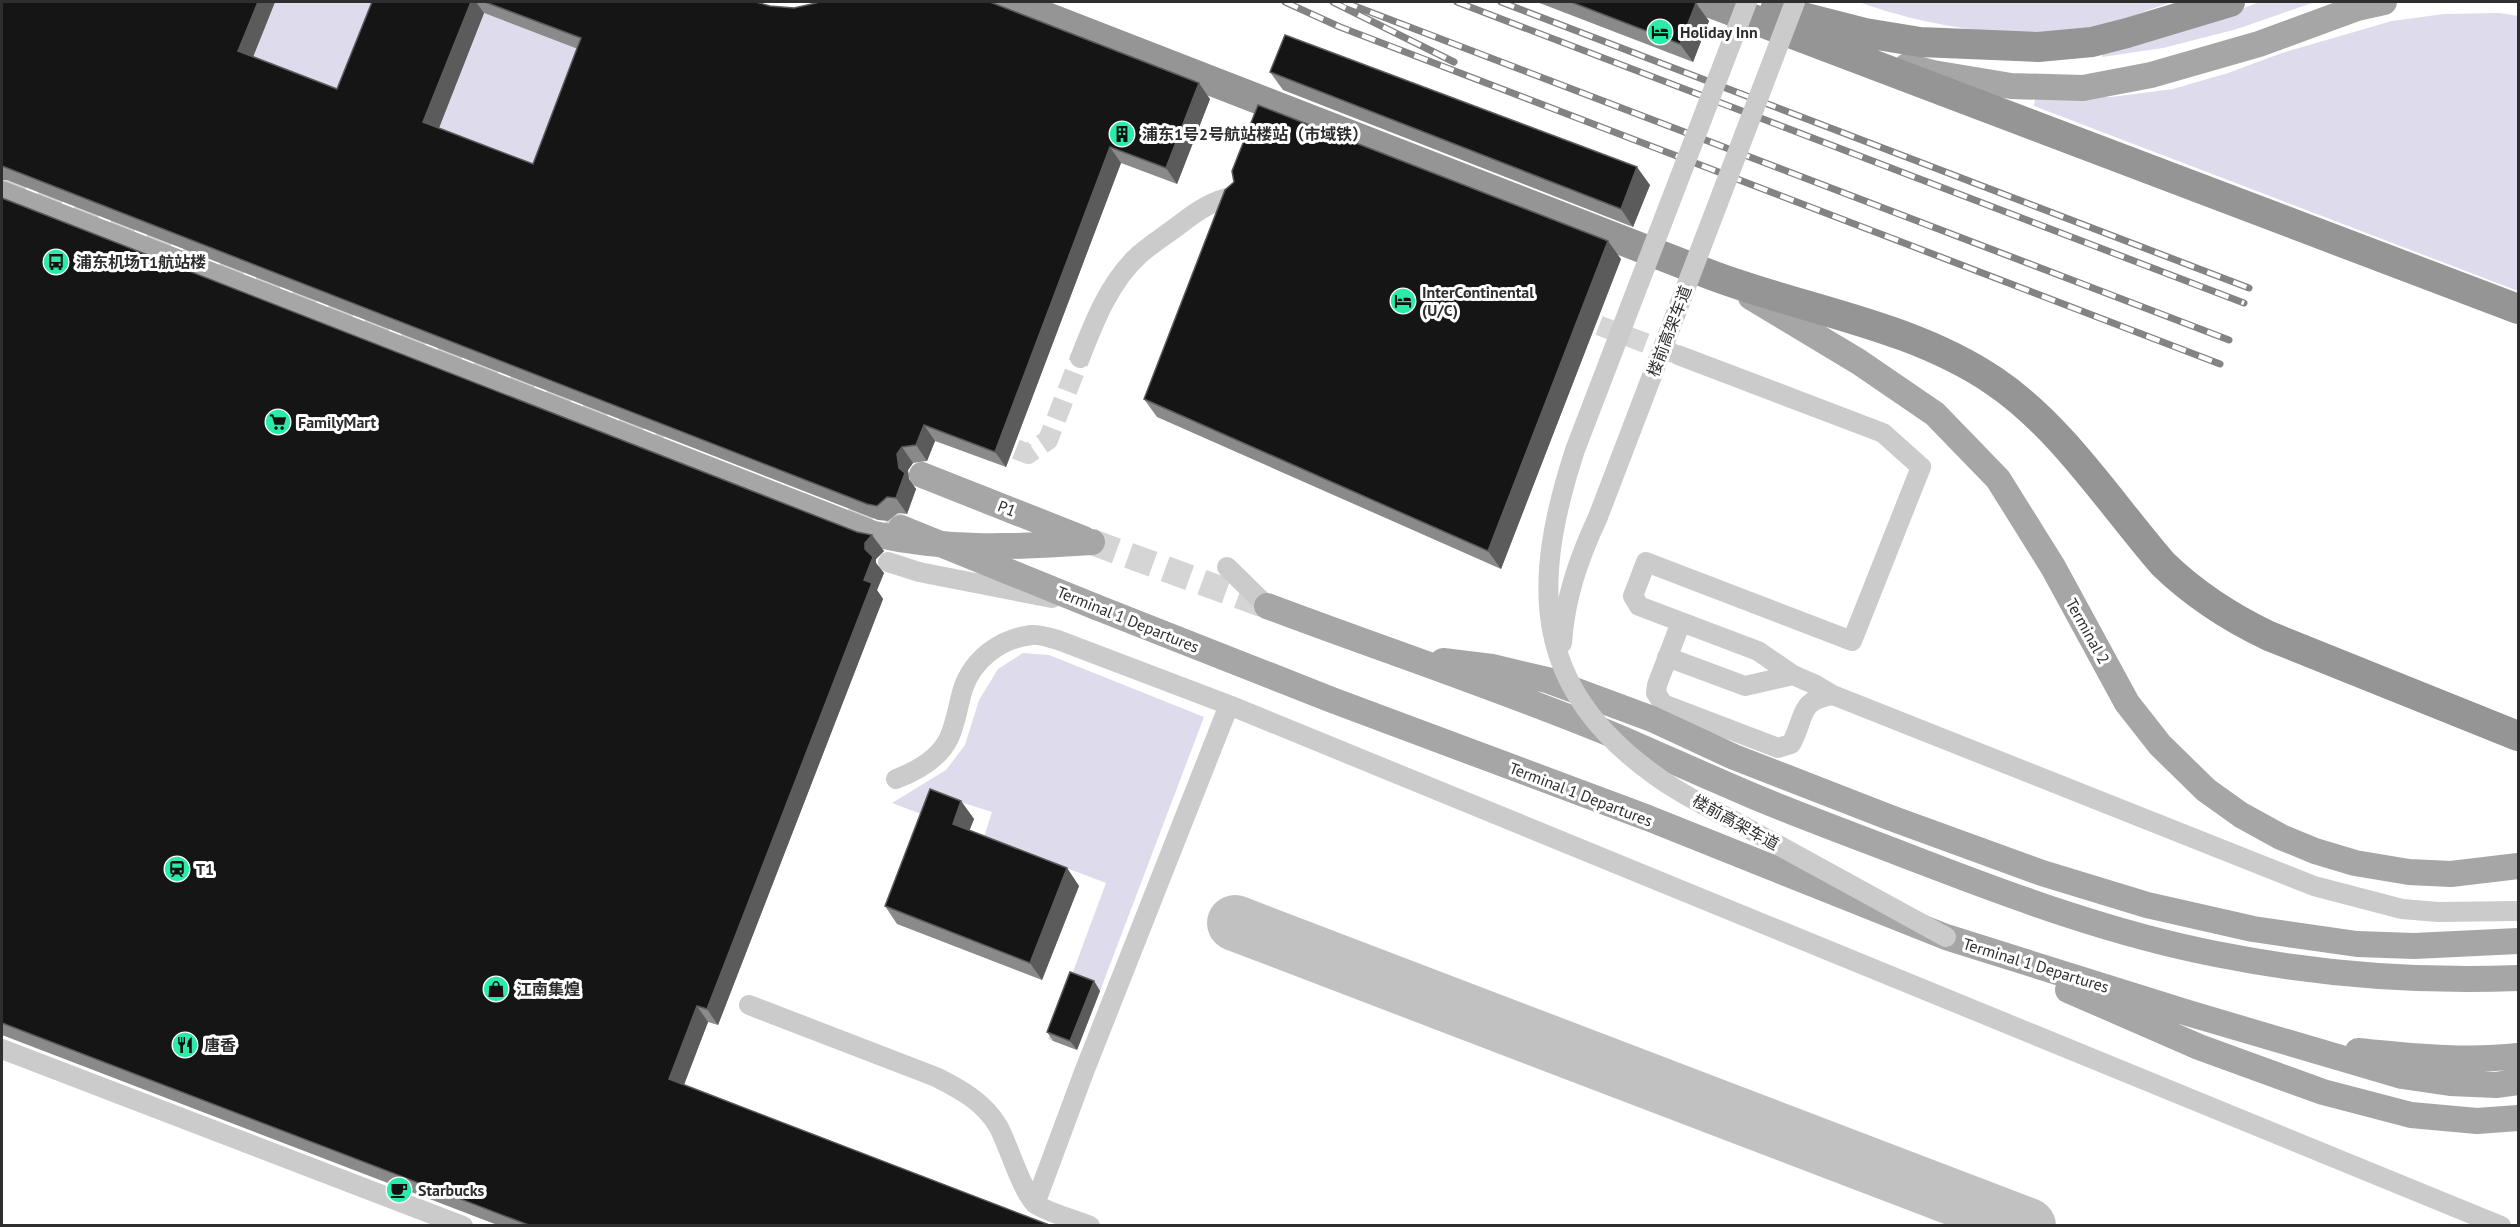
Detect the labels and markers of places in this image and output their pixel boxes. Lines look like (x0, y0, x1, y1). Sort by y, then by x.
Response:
hotel icon: Holiday Inn (1645, 17, 1675, 47)
place label: Holiday Inn (1680, 22, 1758, 42)
building icon: 浦东1号2号航站楼站（市域铁） (1107, 119, 1137, 149)
place label: 浦东1号2号航站楼站（市域铁） (1142, 124, 1368, 144)
bus stop icon: 浦东机场T1航站楼 (41, 247, 71, 277)
place label: 浦东机场T1航站楼 (76, 252, 206, 272)
place label: InterContinental (U/C) (1422, 282, 1534, 320)
hotel icon: InterContinental (U/C) (1388, 286, 1418, 316)
supermarket icon: FamilyMart (263, 407, 293, 437)
place label: FamilyMart (298, 412, 376, 432)
station icon: T1 (162, 854, 192, 884)
place label: T1 (196, 859, 214, 879)
shop icon: 江南集煌 (481, 974, 511, 1004)
place label: 江南集煌 (516, 979, 580, 999)
restaurant icon: 唐香 (170, 1030, 200, 1060)
place label: 唐香 (204, 1035, 236, 1055)
cafe icon: Starbucks (384, 1175, 414, 1205)
place label: Starbucks (418, 1180, 485, 1200)

